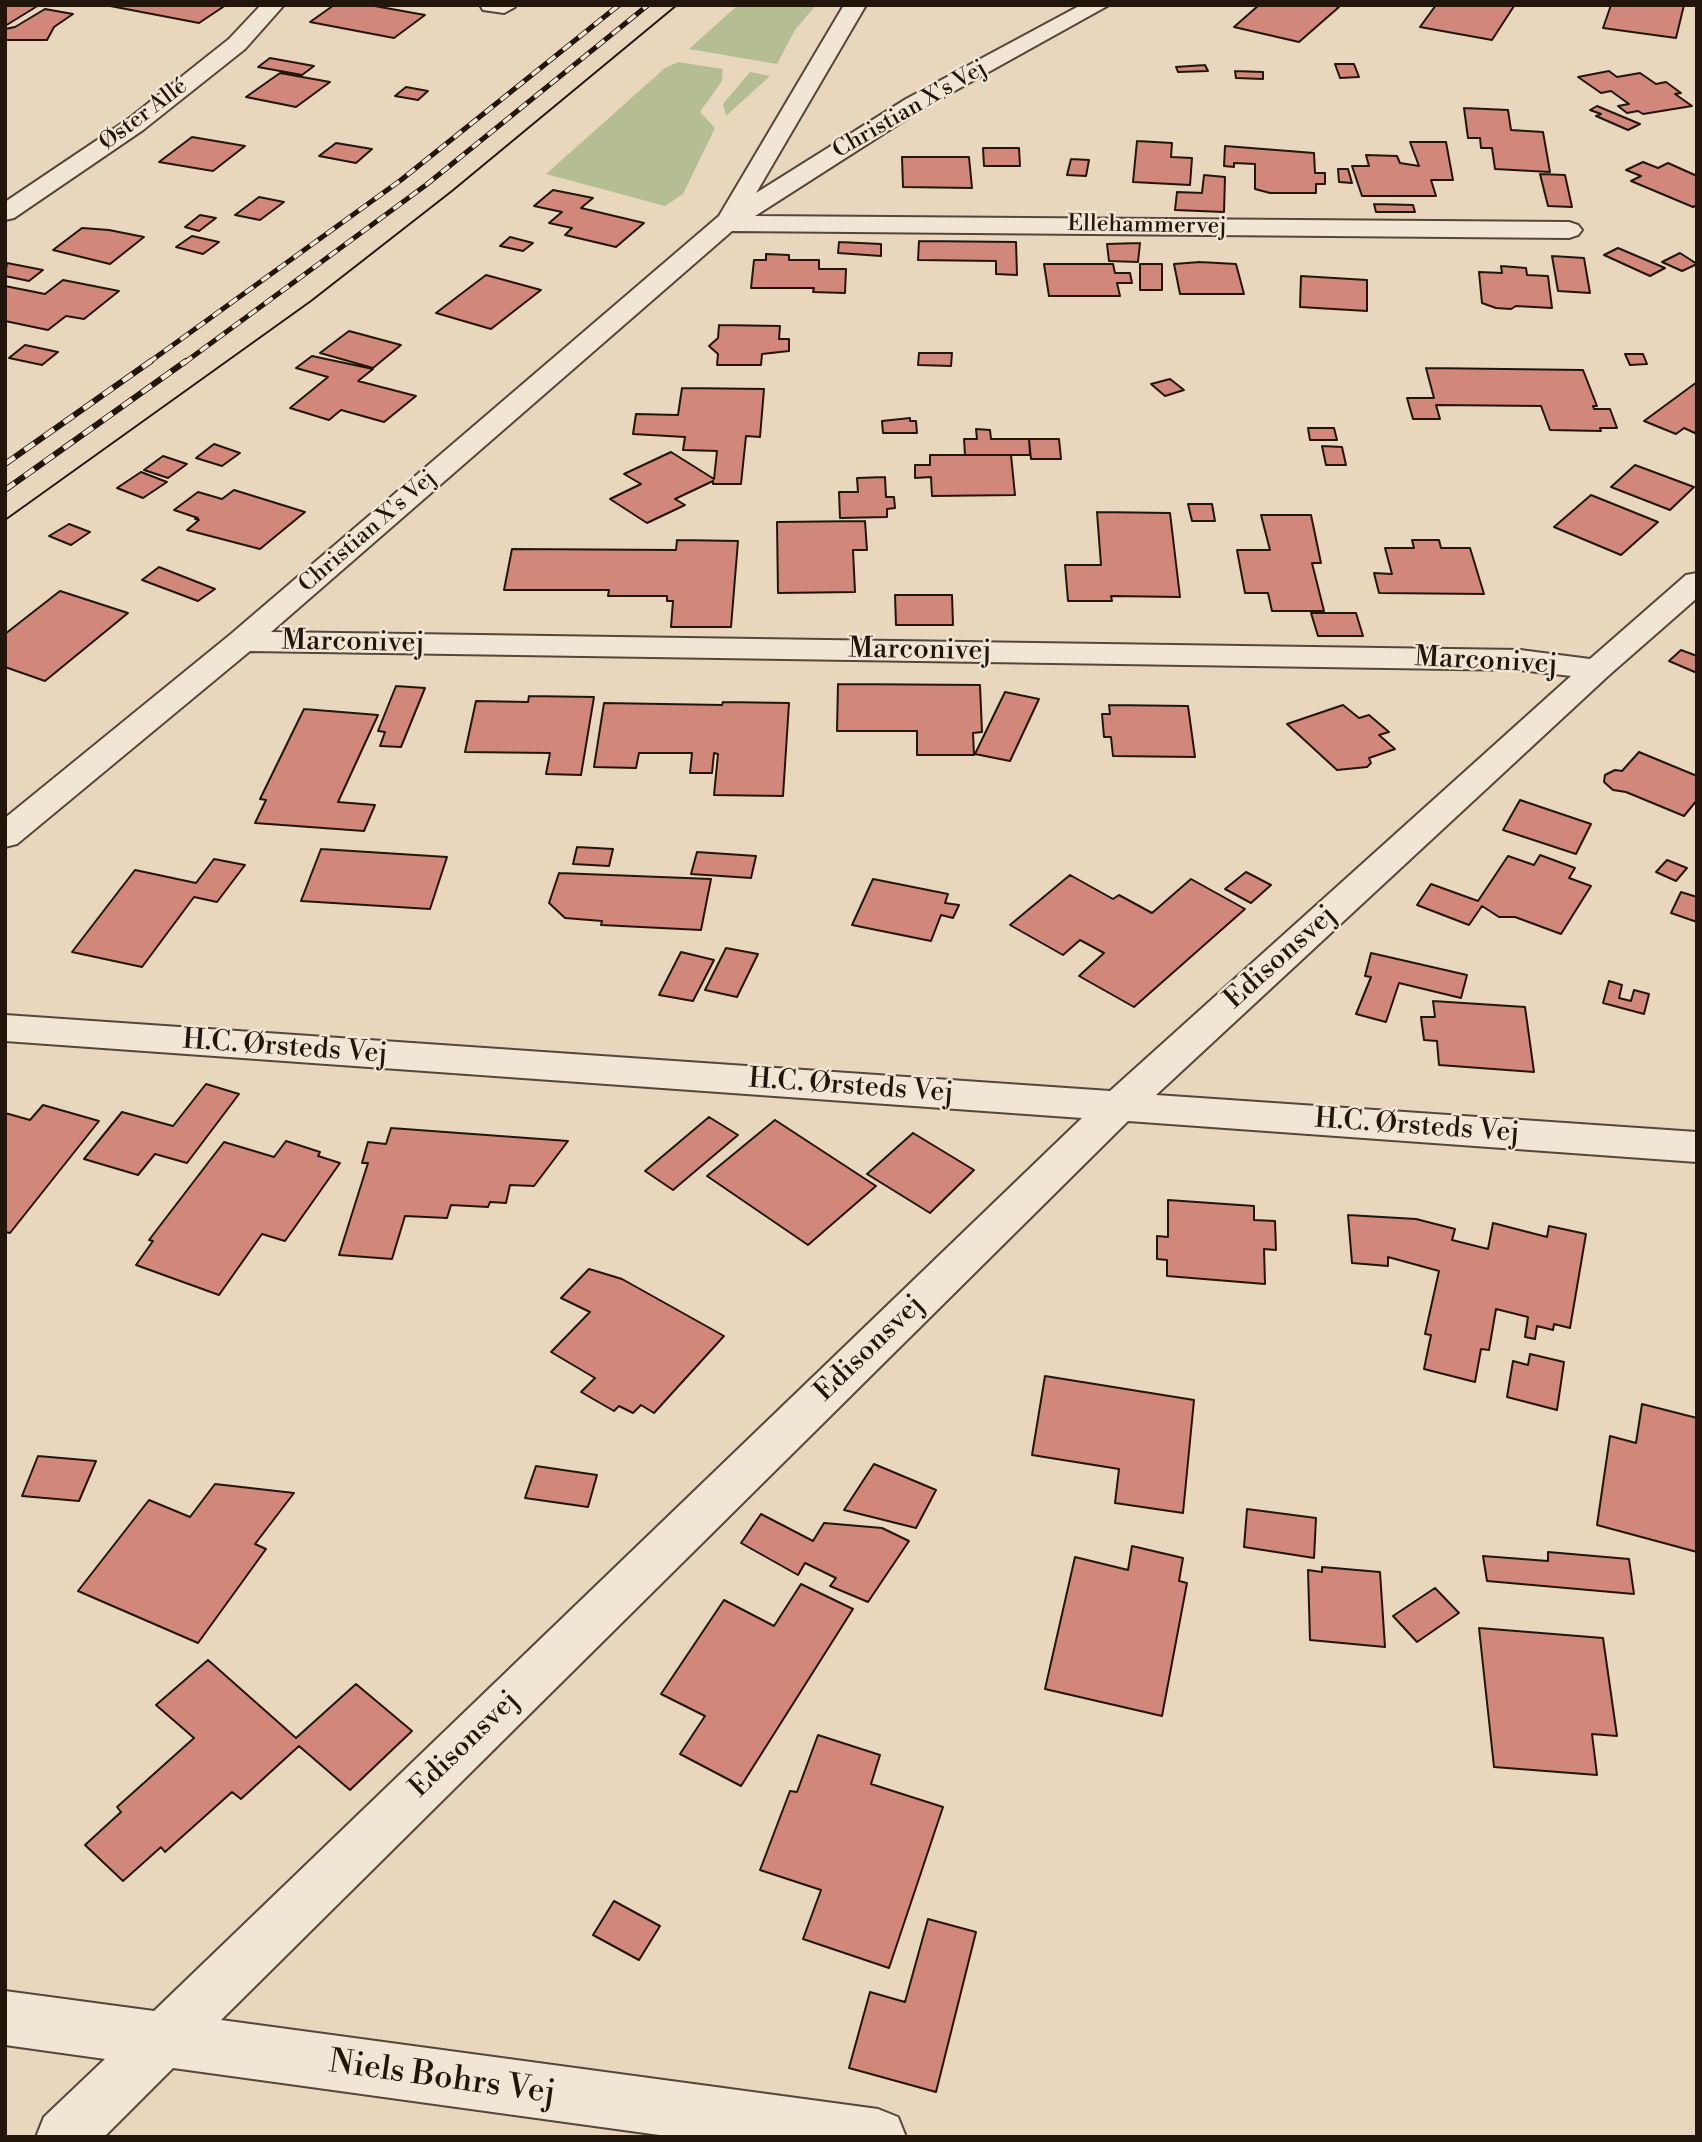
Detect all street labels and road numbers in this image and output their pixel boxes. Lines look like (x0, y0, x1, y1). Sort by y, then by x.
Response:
street label: Christian X's Vej (828, 55, 992, 165)
street label: Øster Allé (95, 73, 193, 157)
street label: Ellehammervej (1067, 211, 1227, 241)
street label: Christian X's Vej (294, 465, 442, 599)
street label: Marconivej (281, 625, 425, 661)
street label: Marconivej (848, 633, 992, 669)
street label: Marconivej (1414, 641, 1558, 683)
street label: Edisonsvej (1218, 899, 1344, 1017)
street label: H.C. Ørsteds Vej (181, 1024, 389, 1072)
street label: H.C. Ørsteds Vej (747, 1063, 955, 1111)
street label: H.C. Ørsteds Vej (1313, 1103, 1521, 1151)
street label: Edisonsvej (808, 1289, 932, 1409)
street label: Edisonsvej (403, 1685, 527, 1805)
street label: Niels Bohrs Vej (326, 2043, 558, 2115)

